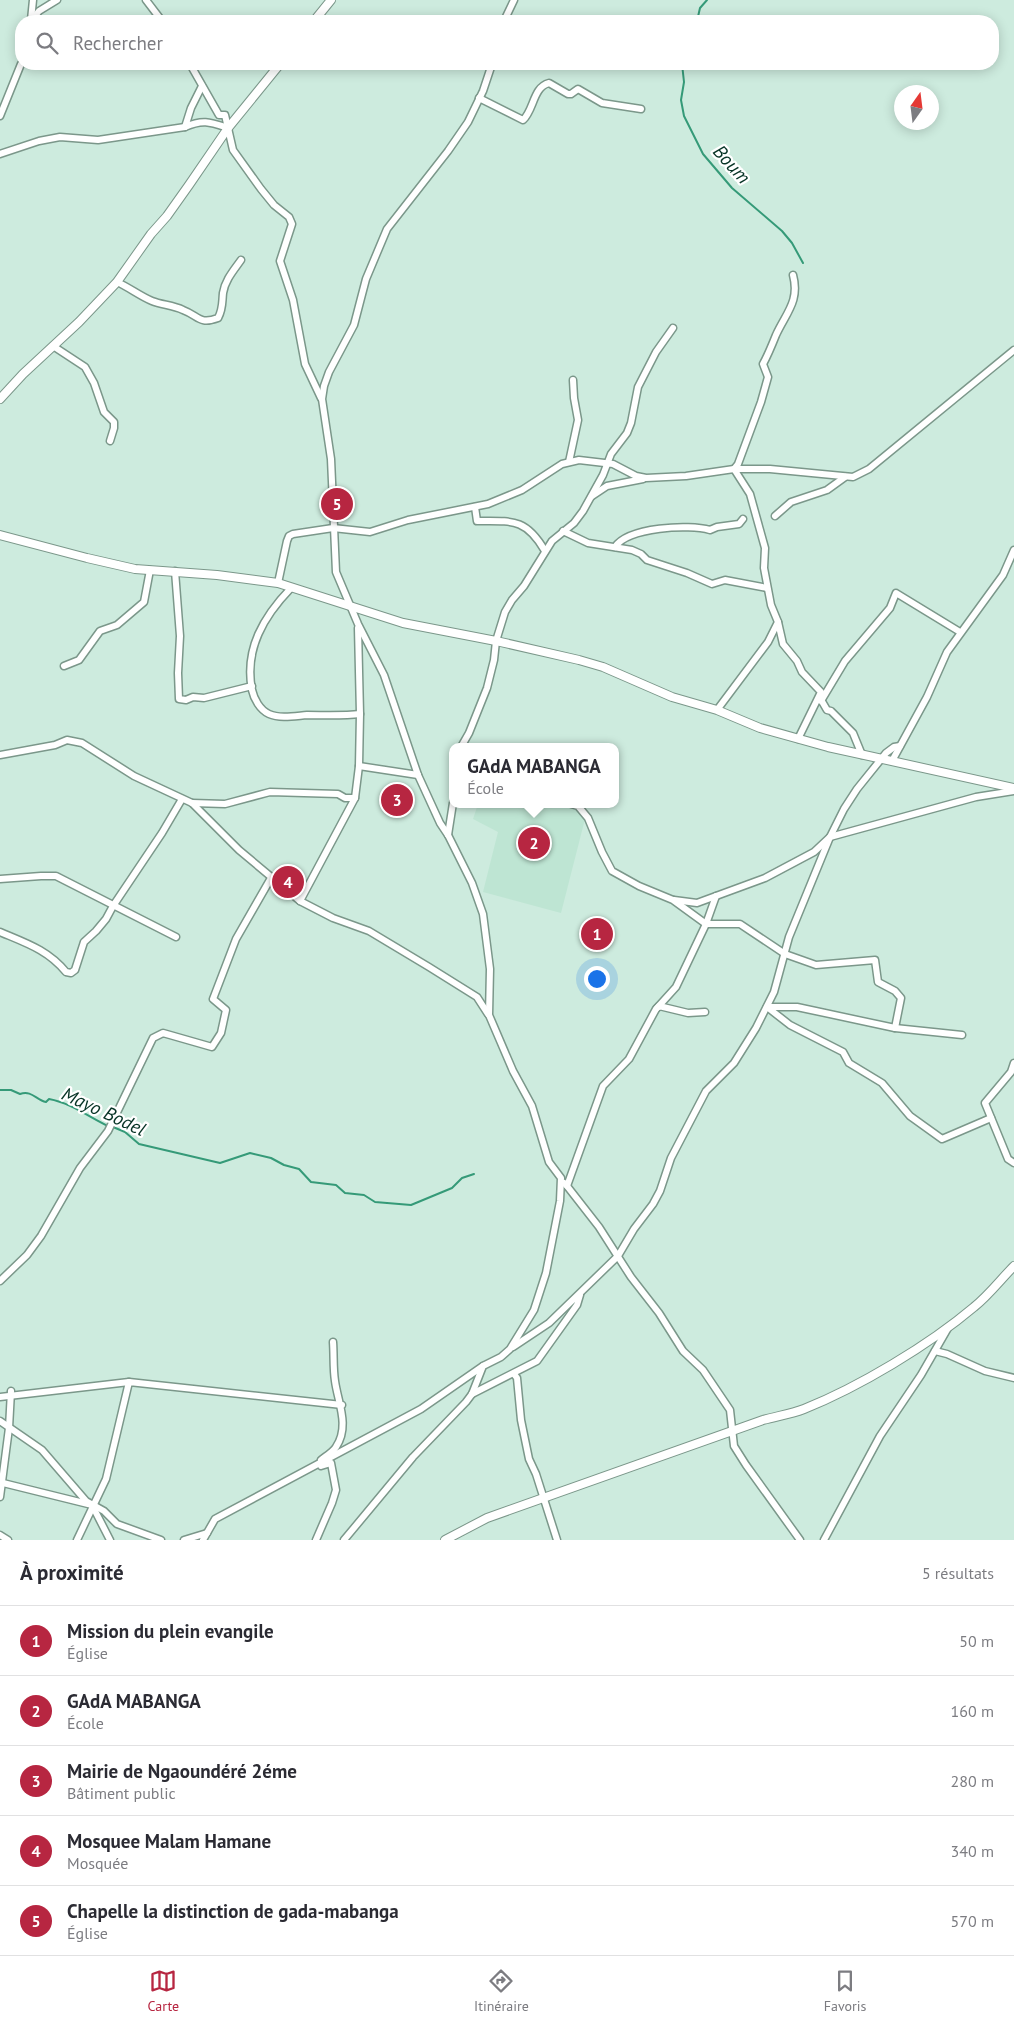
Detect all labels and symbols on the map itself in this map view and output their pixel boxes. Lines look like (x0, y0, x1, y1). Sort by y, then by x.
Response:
north arrow (894, 85, 939, 130)
water label: Boum (708, 140, 756, 188)
pin: 5 (321, 485, 353, 523)
pin: 3 (381, 781, 413, 819)
pin: 2 (518, 824, 550, 862)
pin: 4 (272, 863, 304, 901)
pin: 1 (581, 915, 613, 953)
your location (584, 966, 610, 992)
water label: Mayo Bodel (58, 1081, 150, 1141)

